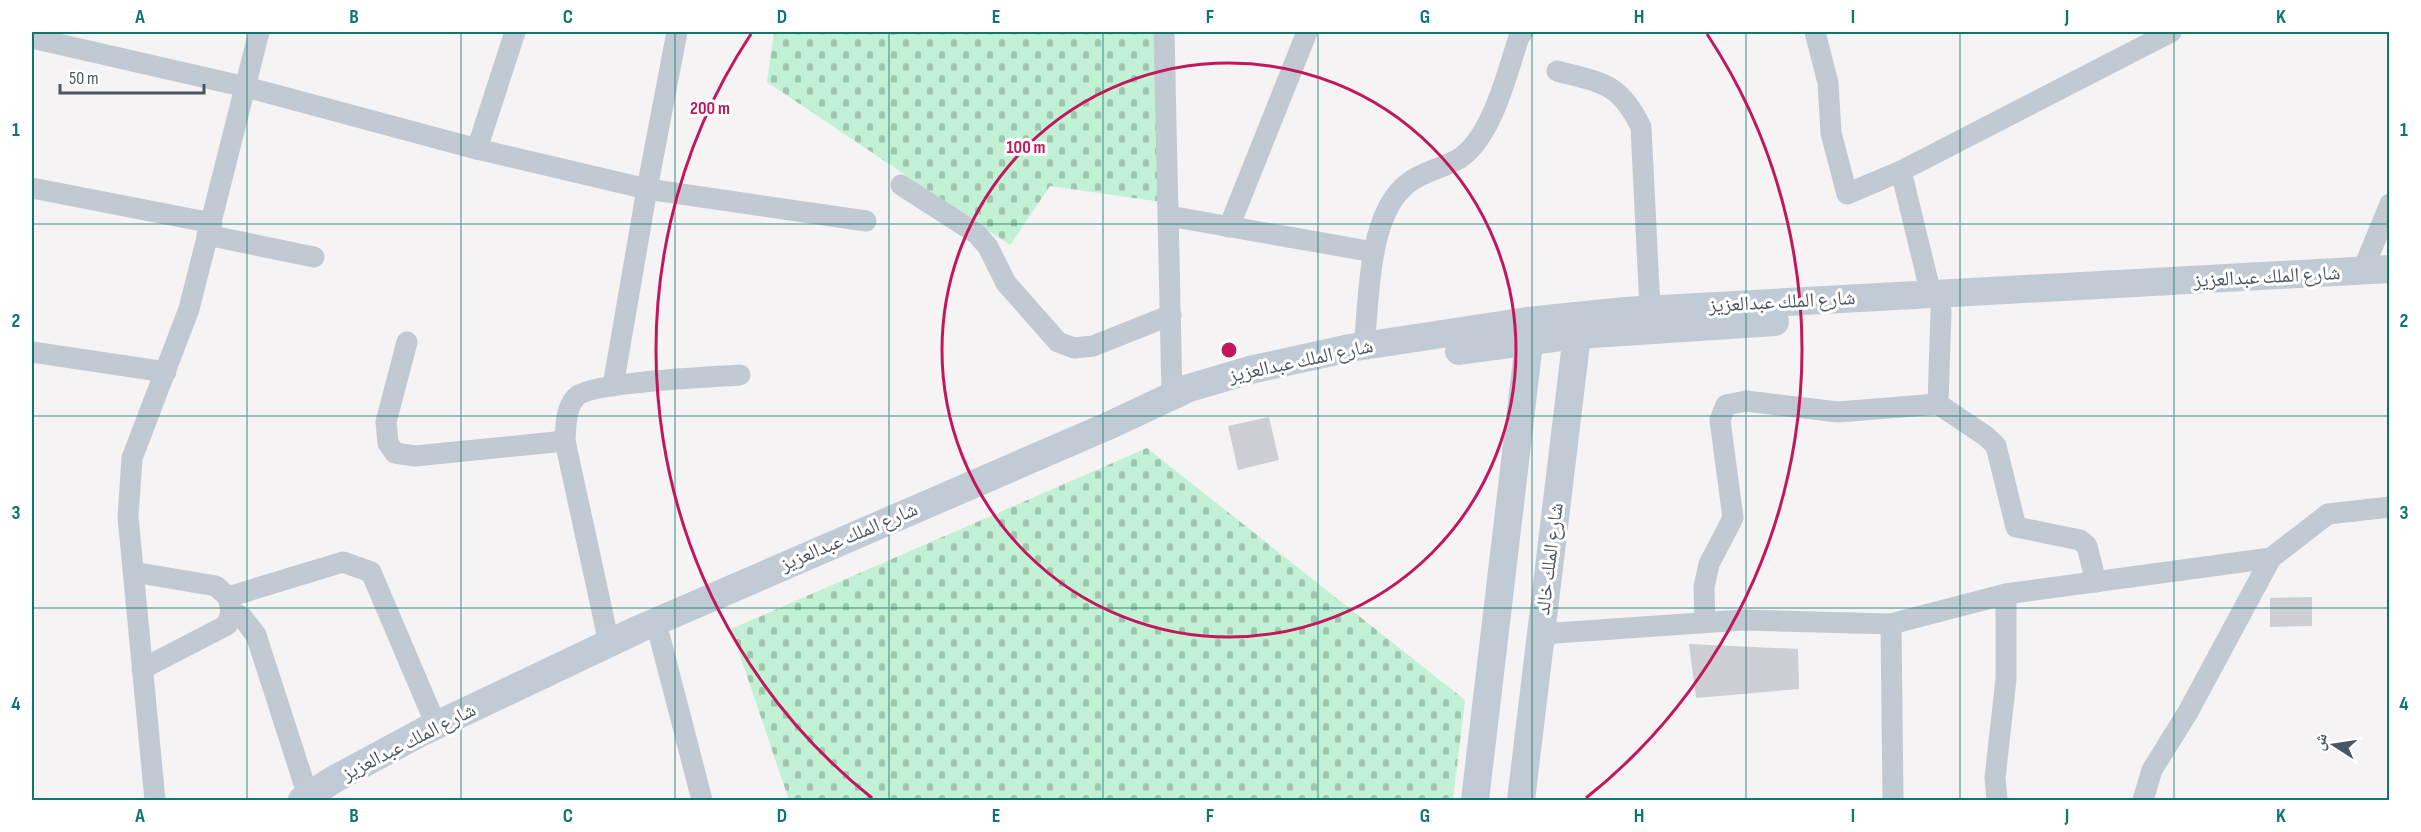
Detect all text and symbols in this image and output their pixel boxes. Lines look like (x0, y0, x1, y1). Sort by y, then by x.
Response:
text: A (134, 5, 145, 29)
text: B (349, 5, 359, 29)
text: C (563, 5, 573, 29)
text: D (777, 5, 787, 29)
text: E (992, 5, 1000, 29)
text: F (1206, 5, 1214, 29)
text: G (1420, 5, 1430, 29)
text: H (1634, 5, 1644, 29)
text: I (1851, 5, 1855, 29)
text: J (2064, 5, 2069, 29)
text: K (2276, 5, 2286, 29)
scale bar (60, 57, 204, 95)
text: 50 m (69, 68, 99, 89)
text: 200 m (690, 98, 730, 119)
text: 1 (12, 118, 20, 142)
text: 1 (2400, 118, 2408, 142)
text: 100 m (1007, 137, 1046, 158)
street label: شارع الملك عبدالعزيز (2192, 261, 2341, 293)
street label: شارع الملك عبدالعزيز (1707, 286, 1856, 318)
text: 2 (12, 309, 20, 333)
text: 2 (2400, 309, 2408, 333)
street label: شارع الملك عبدالعزيز (1226, 334, 1375, 388)
centre of rings (1219, 340, 1239, 360)
street label: شارع الملك عبدالعزيز (776, 497, 921, 577)
text: 3 (12, 501, 21, 525)
text: 3 (2400, 501, 2409, 525)
street label: شارع الملك خالد (1531, 502, 1569, 616)
text: 4 (11, 692, 21, 716)
text: 4 (2399, 692, 2409, 716)
street label: شارع الملك عبدالعزيز (337, 698, 480, 787)
north arrow (2304, 715, 2364, 775)
text: ش (2310, 732, 2332, 752)
text: A (134, 804, 145, 828)
text: B (349, 804, 359, 828)
text: C (563, 804, 573, 828)
text: D (777, 804, 787, 828)
text: E (992, 804, 1000, 828)
text: F (1206, 804, 1214, 828)
text: G (1420, 804, 1430, 828)
text: H (1634, 804, 1644, 828)
text: I (1851, 804, 1855, 828)
text: J (2064, 804, 2069, 828)
text: K (2276, 804, 2286, 828)

